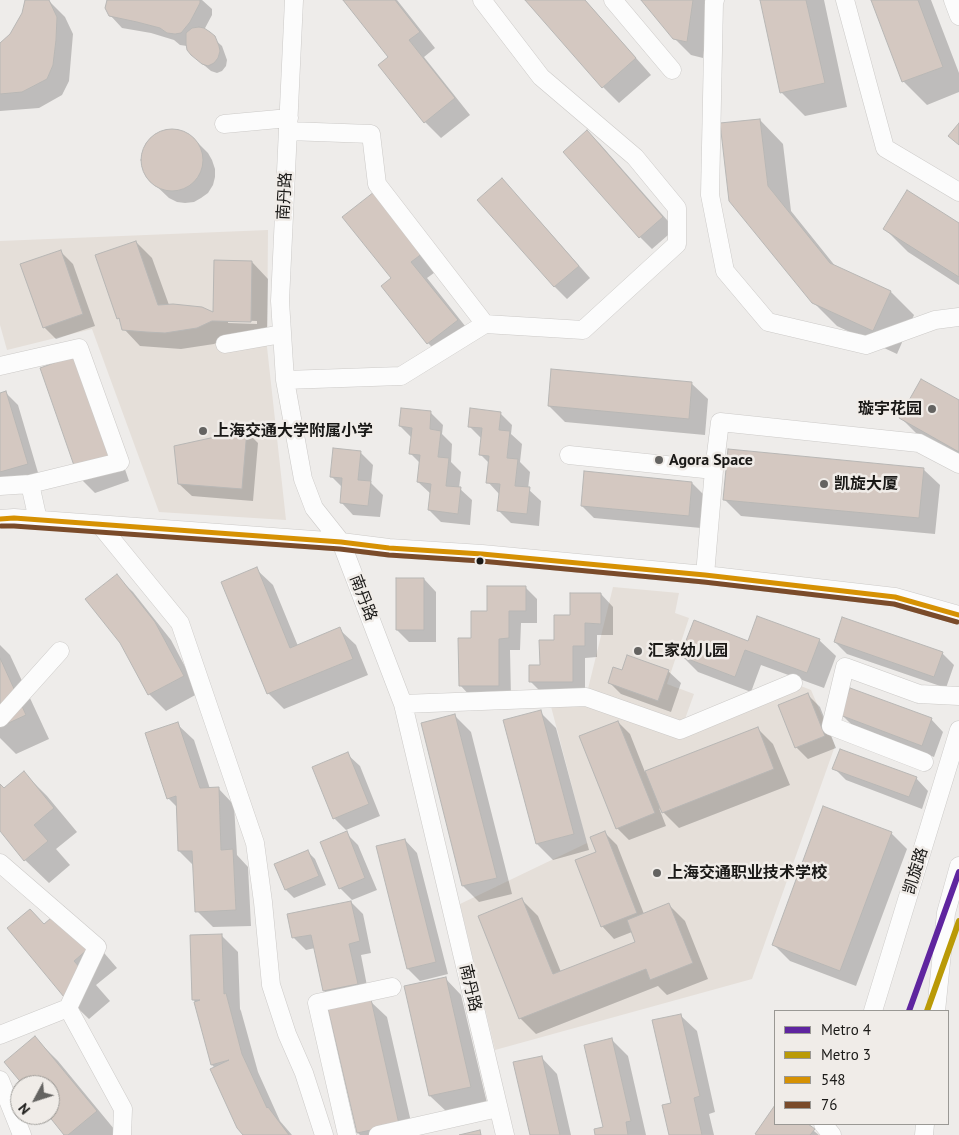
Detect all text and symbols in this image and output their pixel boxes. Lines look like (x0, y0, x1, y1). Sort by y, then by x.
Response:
street label: 南丹路 (274, 172, 296, 220)
place label: 璇宇花园 (858, 399, 922, 419)
marker: 璇宇花园 (926, 403, 938, 415)
place label: 上海交通大学附属小学 (213, 421, 373, 441)
marker: 上海交通大学附属小学 (197, 425, 209, 437)
place label: Agora Space (669, 450, 753, 470)
marker: Agora Space (653, 454, 665, 466)
place label: 凯旋大厦 (834, 474, 898, 494)
marker: 凯旋大厦 (818, 478, 830, 490)
unlabelled marker (475, 556, 485, 566)
street label: 南丹路 (345, 572, 381, 624)
place label: 汇家幼儿园 (648, 641, 728, 661)
marker: 汇家幼儿园 (632, 645, 644, 657)
street label: 凯旋路 (900, 845, 932, 897)
place label: 上海交通职业技术学校 (667, 863, 827, 883)
marker: 上海交通职业技术学校 (651, 867, 663, 879)
street label: 南丹路 (455, 962, 485, 1014)
legend (774, 1010, 949, 1125)
text: Metro 4 (821, 1020, 871, 1039)
text: Metro 3 (821, 1045, 871, 1064)
text: 548 (821, 1070, 846, 1089)
north arrow (10, 1075, 60, 1125)
text: 76 (821, 1095, 837, 1114)
text: N (14, 1100, 34, 1118)

